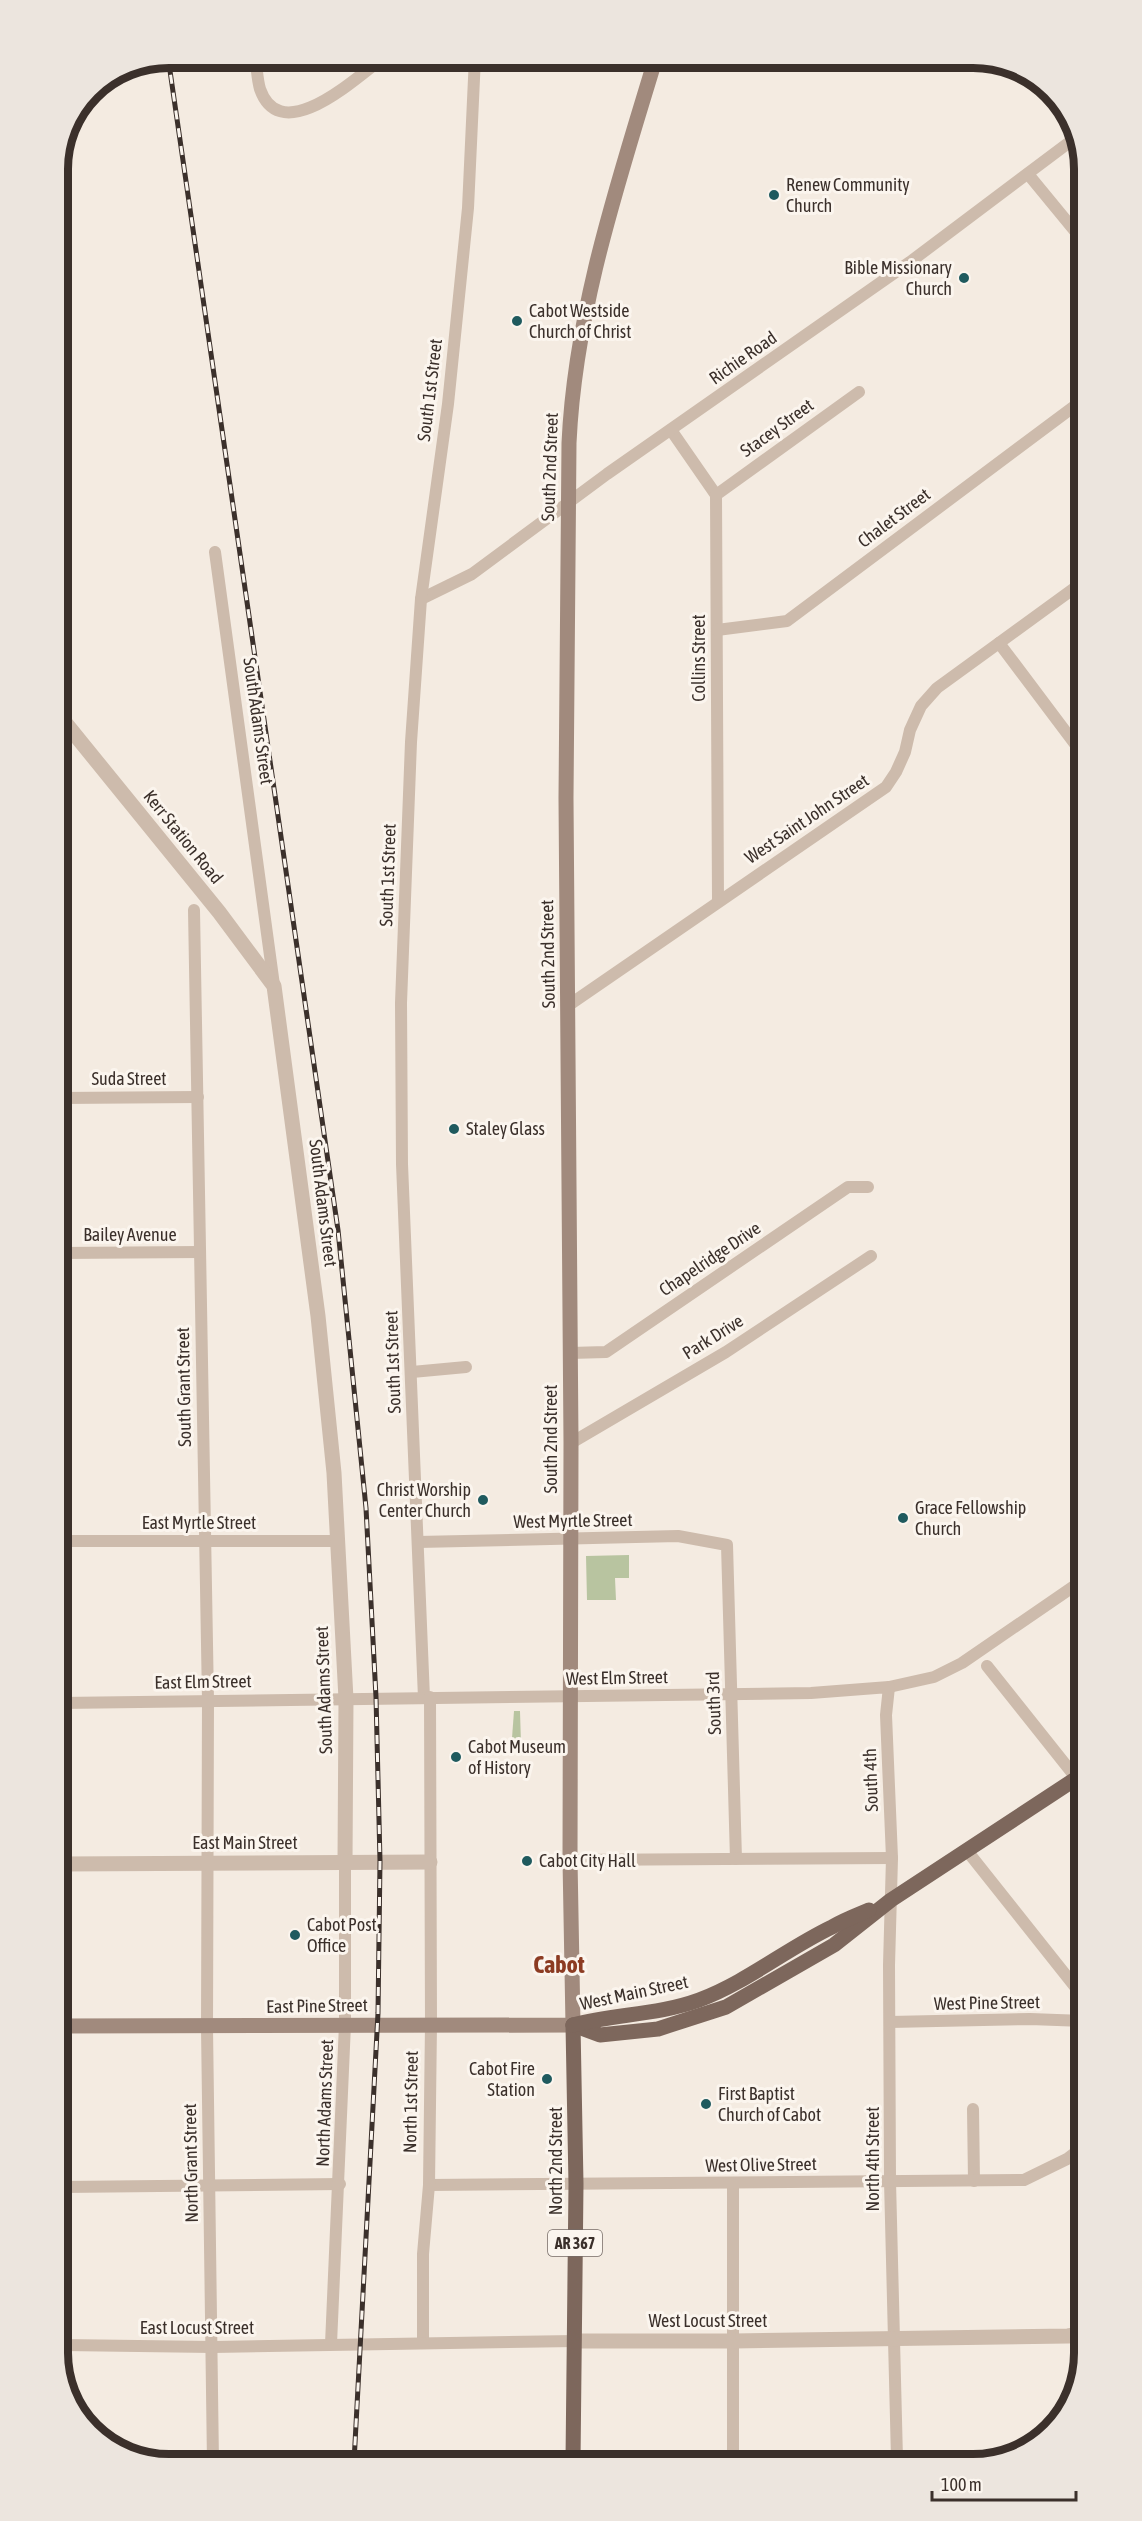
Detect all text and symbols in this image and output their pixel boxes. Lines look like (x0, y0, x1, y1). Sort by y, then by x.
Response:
place label: Renew Community Church (786, 174, 910, 216)
marker: Renew Community Church (767, 188, 781, 202)
place label: Bible Missionary Church (844, 257, 952, 299)
marker: Bible Missionary Church (957, 271, 971, 285)
place label: Cabot Westside Church of Christ (529, 300, 631, 342)
marker: Cabot Westside Church of Christ (510, 314, 524, 328)
street label: Richie Road (705, 327, 781, 388)
street label: South 1st Street (413, 338, 446, 442)
street label: Stacey Street (736, 394, 817, 461)
street label: South 2nd Street (537, 412, 562, 522)
street label: Chalet Street (853, 484, 934, 552)
street label: Collins Street (688, 614, 709, 702)
street label: South Adams Street (239, 656, 278, 786)
street label: West Saint John Street (741, 769, 873, 868)
street label: Kerr Station Road (139, 786, 227, 888)
street label: South 1st Street (375, 823, 400, 927)
street label: South 2nd Street (536, 899, 559, 1009)
street label: Suda Street (91, 1068, 167, 1089)
place label: Staley Glass (466, 1118, 545, 1139)
marker: Staley Glass (447, 1122, 461, 1136)
street label: South Adams Street (305, 1138, 342, 1268)
street label: Chapelridge Drive (655, 1217, 764, 1300)
street label: Bailey Avenue (83, 1224, 177, 1245)
street label: South 1st Street (380, 1310, 405, 1414)
street label: Park Drive (679, 1310, 747, 1363)
street label: South Grant Street (172, 1327, 195, 1447)
street label: South 2nd Street (540, 1385, 561, 1493)
place label: Christ Worship Center Church (377, 1479, 471, 1521)
marker: Christ Worship Center Church (476, 1493, 490, 1507)
place label: Grace Fellowship Church (915, 1497, 1026, 1539)
street label: West Myrtle Street (513, 1509, 633, 1532)
marker: Grace Fellowship Church (896, 1511, 910, 1525)
street label: East Myrtle Street (142, 1512, 256, 1533)
street label: South Adams Street (311, 1626, 336, 1754)
street label: West Elm Street (566, 1666, 668, 1689)
street label: East Elm Street (154, 1670, 252, 1693)
street label: South 3rd (702, 1671, 725, 1735)
place label: Cabot Museum of History (468, 1736, 566, 1778)
street label: South 4th (859, 1748, 882, 1812)
marker: Cabot Museum of History (449, 1750, 463, 1764)
street label: East Main Street (192, 1832, 298, 1853)
place label: Cabot City Hall (539, 1850, 636, 1871)
marker: Cabot City Hall (520, 1854, 534, 1868)
place label: Cabot Post Office (307, 1914, 377, 1956)
marker: Cabot Post Office (288, 1928, 302, 1942)
district label: Cabot (533, 1951, 585, 1978)
street label: West Main Street (578, 1971, 690, 2014)
street label: West Pine Street (934, 1991, 1040, 2014)
street label: East Pine Street (266, 1994, 368, 2017)
street label: North Adams Street (312, 2039, 337, 2167)
street label: North 1st Street (399, 2051, 422, 2153)
place label: Cabot Fire Station (469, 2058, 535, 2100)
marker: Cabot Fire Station (540, 2072, 554, 2086)
place label: First Baptist Church of Cabot (718, 2083, 821, 2125)
marker: First Baptist Church of Cabot (699, 2097, 713, 2111)
street label: North Grant Street (179, 2103, 202, 2223)
street label: North 2nd Street (545, 2107, 566, 2215)
street label: North 4th Street (862, 2107, 883, 2211)
street label: West Olive Street (705, 2153, 817, 2176)
road number: AR 367 (548, 2230, 602, 2256)
street label: West Locust Street (649, 2310, 767, 2331)
street label: East Locust Street (140, 2317, 254, 2338)
scale bar (932, 2464, 1076, 2502)
text: 100 m (941, 2474, 982, 2495)

